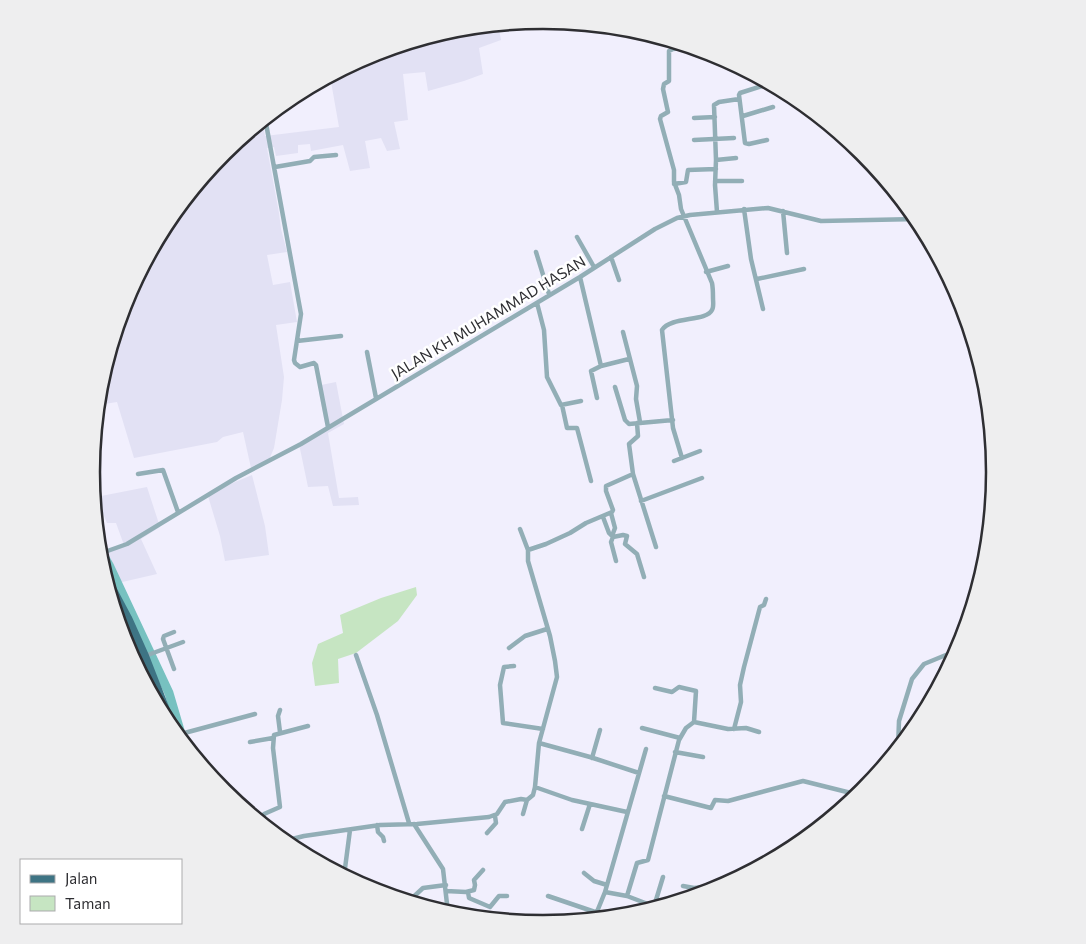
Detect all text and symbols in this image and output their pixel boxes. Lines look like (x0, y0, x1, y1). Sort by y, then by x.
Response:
street label: JALAN KH MUHAMMAD HASAN (387, 252, 589, 382)
legend (20, 859, 182, 924)
text: Jalan (65, 869, 97, 887)
text: Taman (65, 894, 111, 912)

